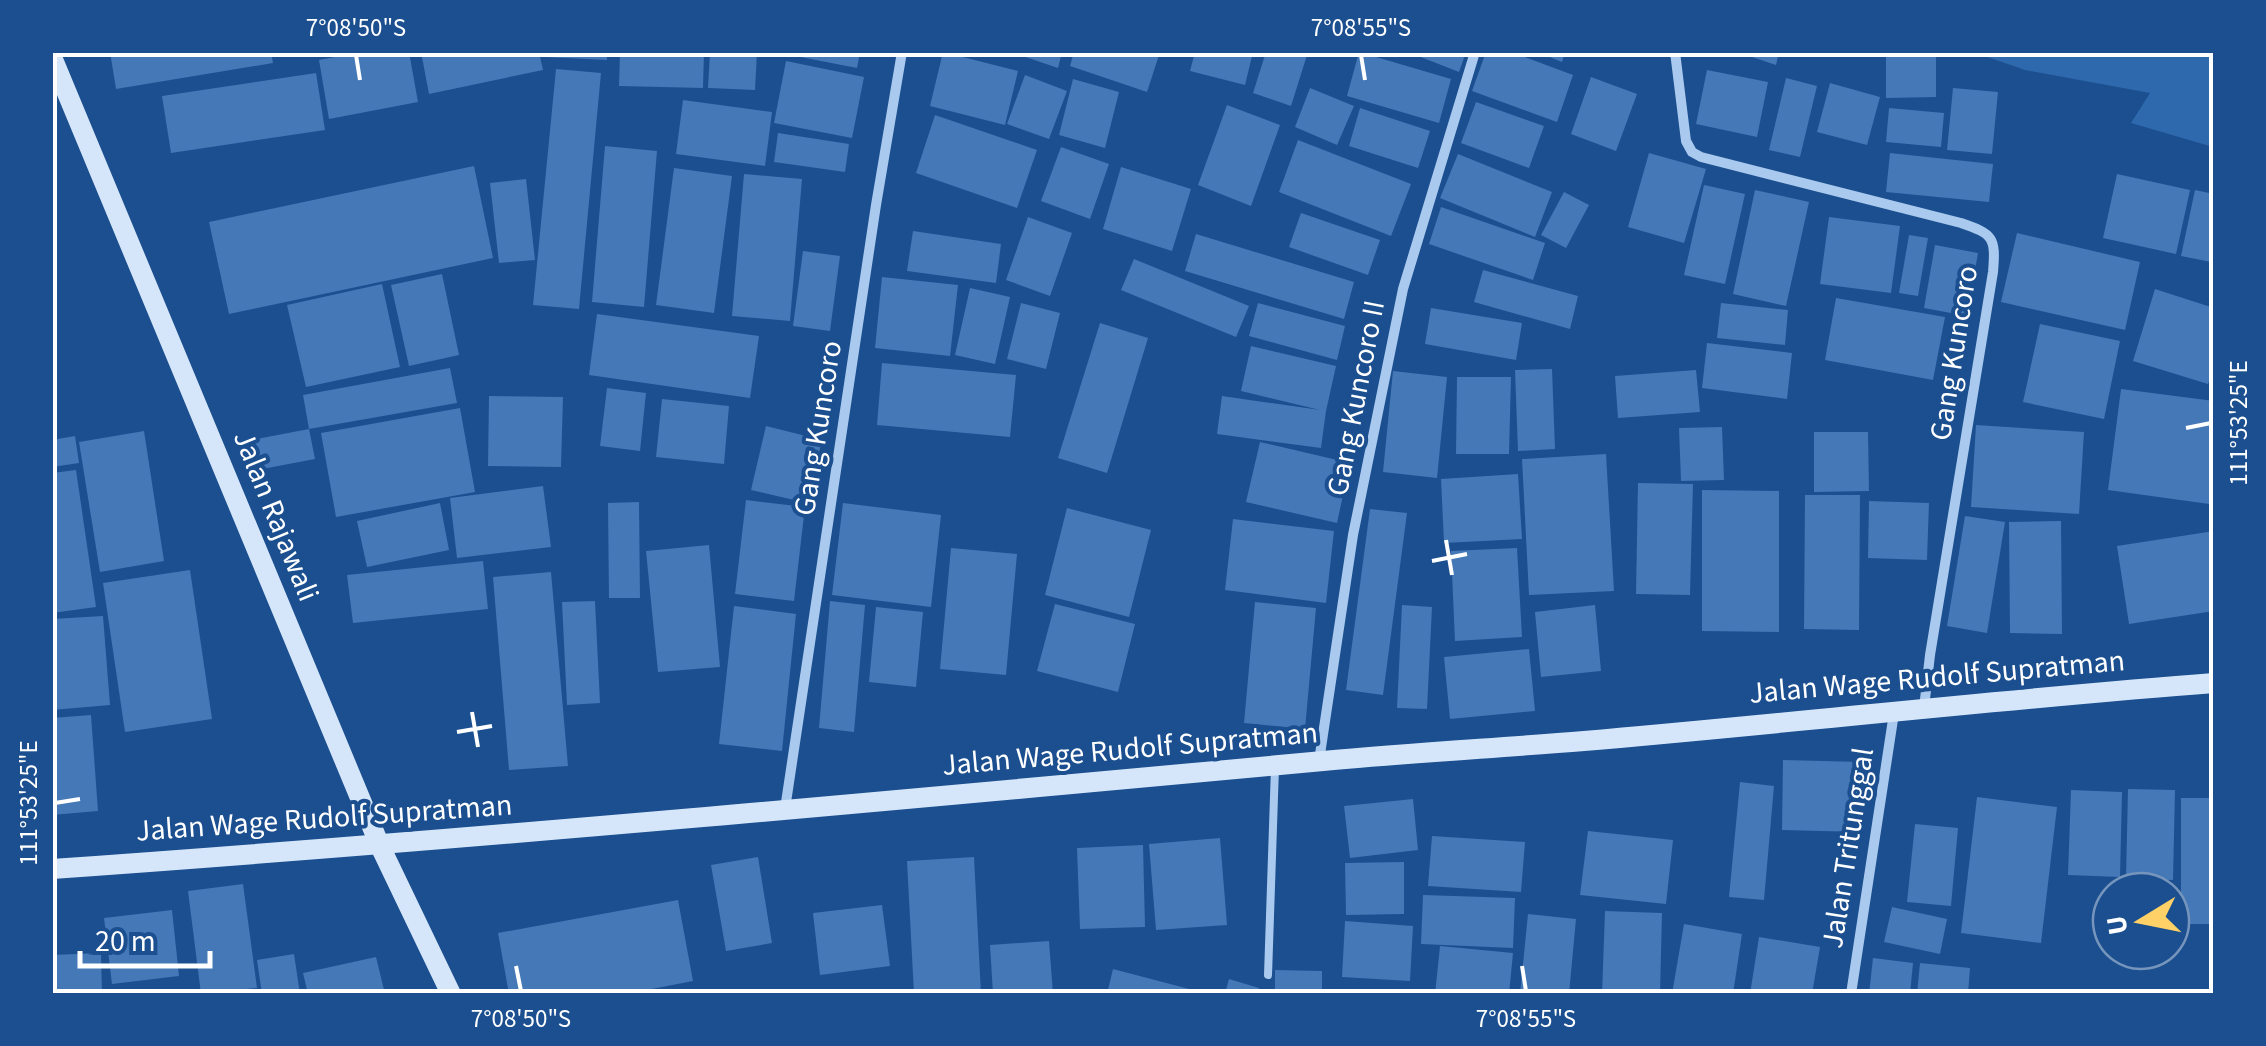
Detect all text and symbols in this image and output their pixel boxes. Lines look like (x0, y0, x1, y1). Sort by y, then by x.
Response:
text: 7°08'50"S (306, 10, 406, 46)
text: 7°08'55"S (1311, 10, 1411, 46)
street label: Gang Kuncoro (1919, 262, 1989, 444)
street label: Gang Kuncoro II (1316, 297, 1396, 499)
street label: Gang Kuncoro (783, 337, 853, 519)
text: 111°53'25"E (2221, 360, 2257, 486)
street label: Jalan Rajawali (222, 424, 330, 608)
street label: Jalan Wage Rudolf Supratman (1747, 639, 2127, 715)
street label: Jalan Wage Rudolf Supratman (940, 711, 1320, 787)
text: 111°53'25"E (11, 740, 47, 866)
street label: Jalan Tritunggal (1811, 745, 1885, 951)
street label: Jalan Wage Rudolf Supratman (134, 783, 514, 853)
north arrow (2091, 871, 2191, 971)
scale bar (80, 906, 210, 968)
text: U (2096, 913, 2139, 938)
text: 20 m (95, 920, 156, 963)
text: 7°08'50"S (471, 1001, 571, 1037)
text: 7°08'55"S (1476, 1001, 1576, 1037)

